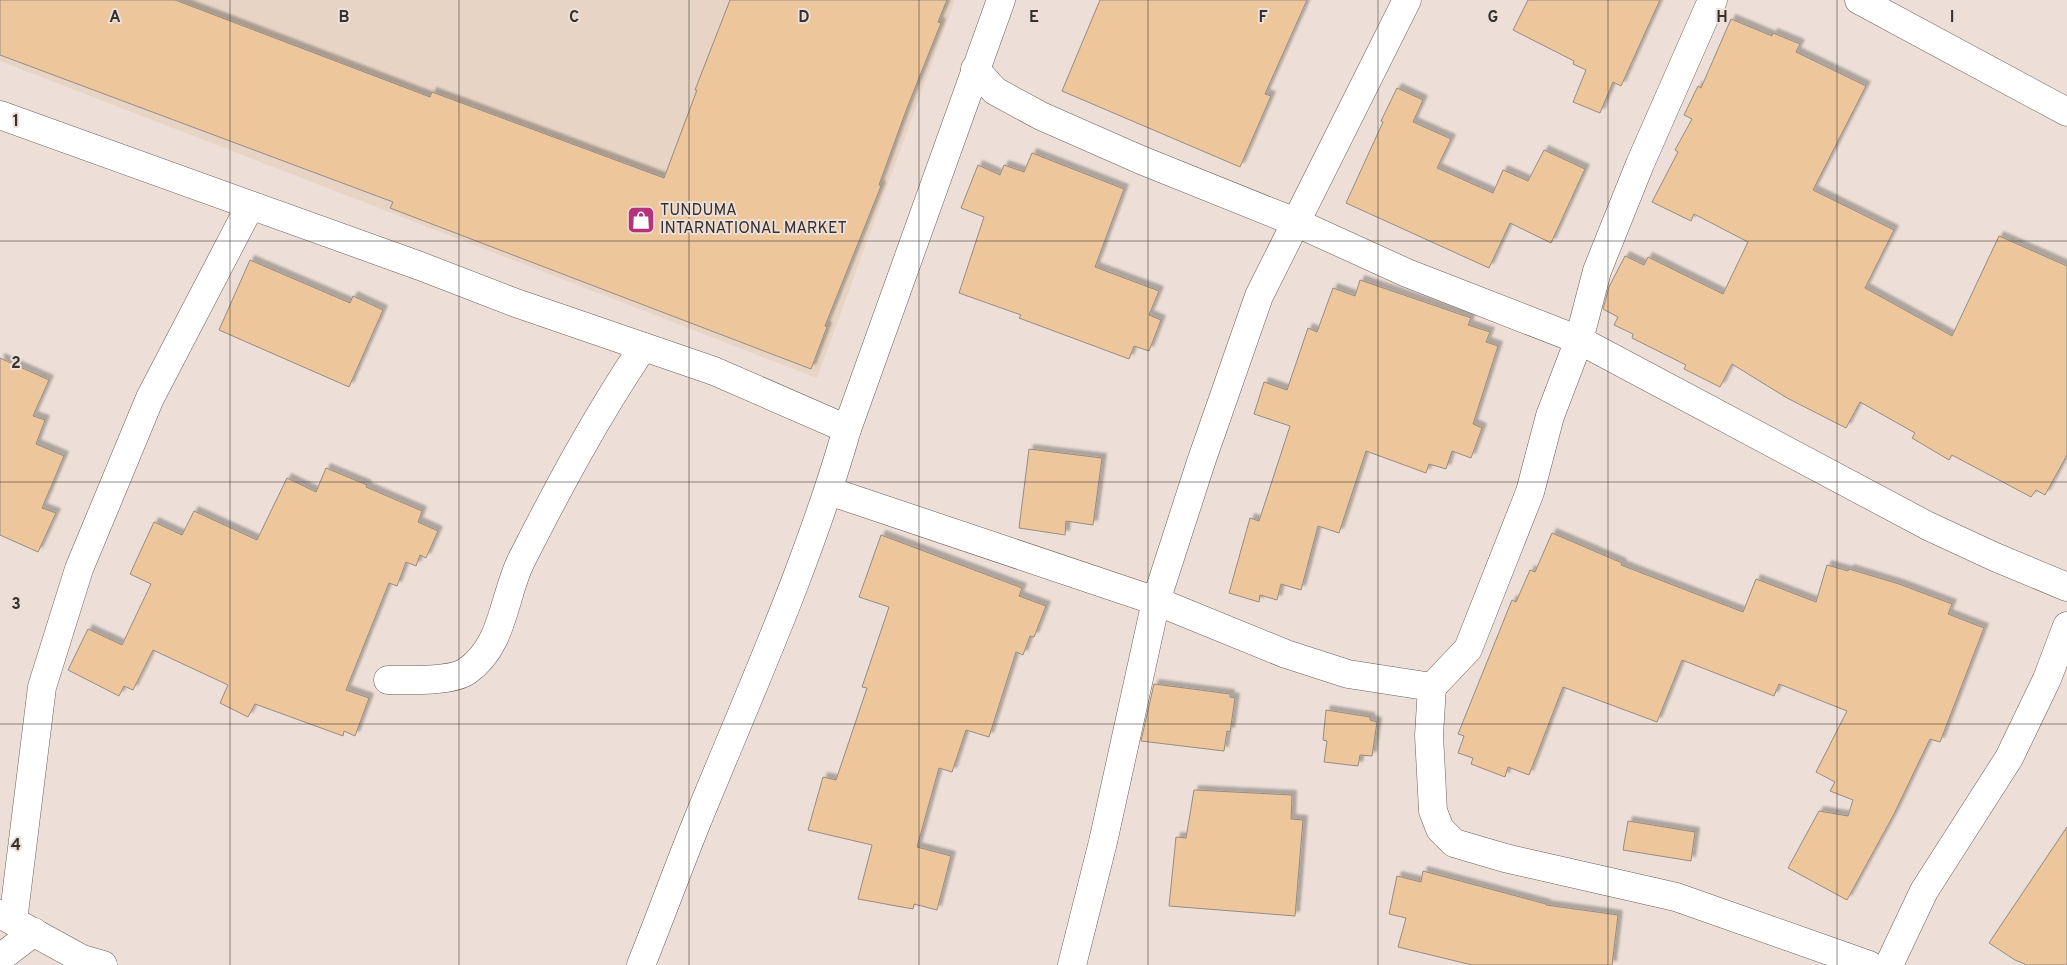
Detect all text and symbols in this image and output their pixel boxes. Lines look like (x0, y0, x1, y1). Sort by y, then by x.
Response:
text: A (109, 8, 121, 28)
text: B (338, 8, 350, 28)
text: C (569, 8, 579, 28)
text: D (798, 8, 810, 28)
text: E (1029, 8, 1039, 28)
text: F (1258, 8, 1268, 28)
text: G (1488, 8, 1498, 28)
text: H (1716, 8, 1728, 28)
text: I (1950, 8, 1954, 28)
text: 1 (13, 112, 19, 132)
place label: TUNDUMA INTARNATIONAL MARKET (660, 201, 847, 239)
shop icon: TUNDUMA INTARNATIONAL MARKET (626, 205, 656, 235)
text: 2 (11, 354, 21, 374)
text: 3 (11, 595, 21, 615)
text: 4 (11, 836, 21, 856)

